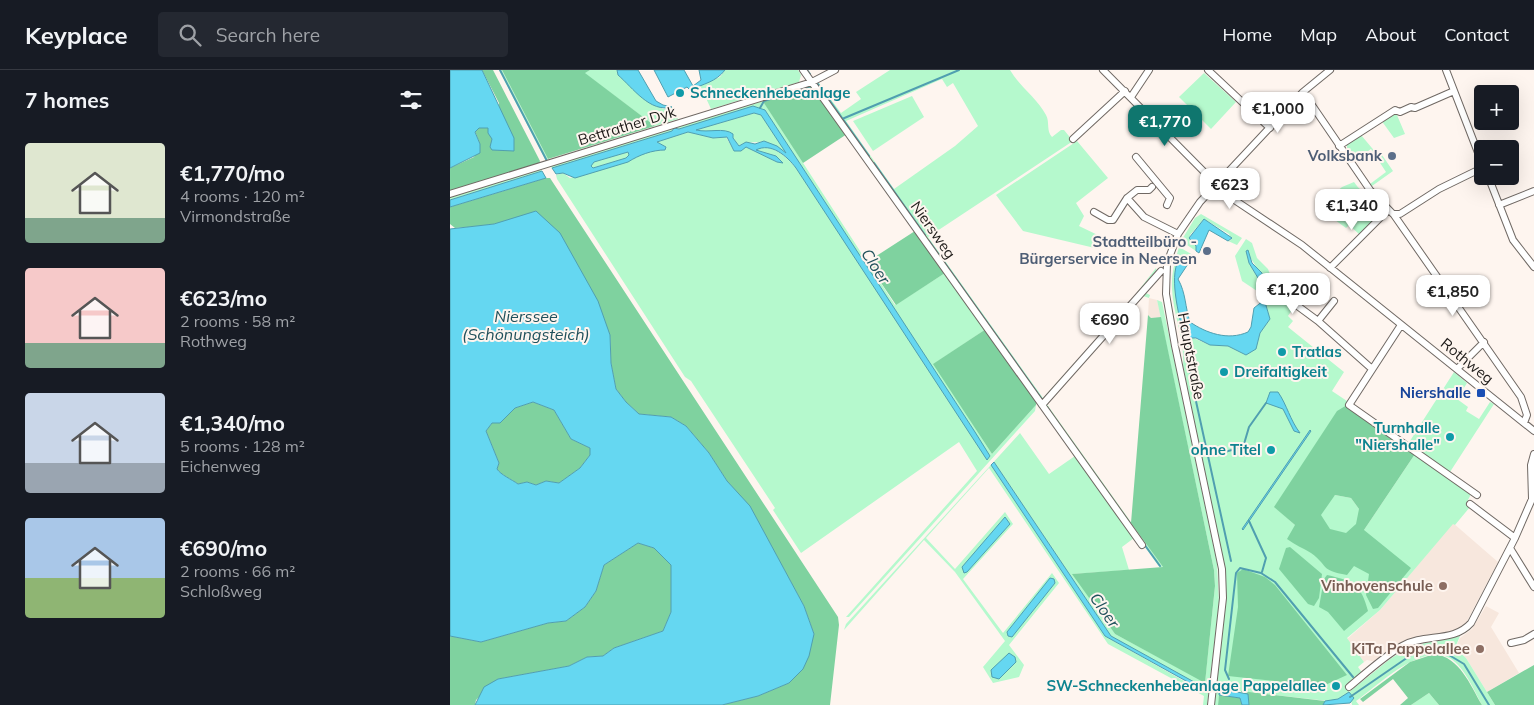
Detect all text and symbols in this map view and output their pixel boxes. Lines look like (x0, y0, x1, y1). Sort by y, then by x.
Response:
search box (158, 12, 508, 57)
text: Keyplace (25, 20, 128, 50)
icon: search (176, 21, 204, 49)
text: Search here (216, 23, 320, 47)
text: Home (1222, 23, 1272, 46)
text: Map (1300, 23, 1337, 46)
text: About (1365, 23, 1416, 46)
text: Contact (1444, 23, 1509, 46)
place label: Schneckenhebeanlage (690, 83, 850, 102)
map controls (1474, 85, 1519, 185)
button: + (1474, 85, 1519, 130)
icon: filters (397, 86, 425, 114)
text: 7 homes (25, 87, 109, 113)
marker: Schneckenhebeanlage (674, 87, 686, 99)
pin: €1,000 (1237, 92, 1319, 134)
text: €1,000 (1252, 98, 1304, 118)
street label: Bettrather Dyk (576, 102, 678, 149)
pin: €1,770 (1124, 104, 1206, 147)
text: €1,770 (1139, 111, 1191, 131)
button: − (1474, 140, 1519, 185)
place label: Volksbank (1307, 146, 1383, 165)
marker: Volksbank (1386, 150, 1398, 162)
text: €1,770/mo (180, 160, 285, 186)
icon: home (65, 163, 125, 223)
pin: €623 (1200, 168, 1260, 210)
text: €623 (1211, 174, 1249, 194)
text: 4 rooms · 120 m² (180, 186, 305, 206)
pin: €1,340 (1311, 189, 1393, 231)
text: €1,340 (1326, 195, 1378, 215)
street label: Niersweg (907, 197, 960, 262)
text: Virmondstraße (180, 206, 291, 226)
place label: Stadtteilbüro - Bürgerservice in Neersen (1019, 232, 1197, 268)
water label: Cloer (857, 244, 895, 289)
marker: Stadtteilbüro - Bürgerservice in Neersen (1201, 245, 1213, 257)
pin: €1,200 (1252, 272, 1334, 315)
pin: €1,850 (1412, 274, 1494, 317)
text: €1,200 (1267, 279, 1319, 299)
text: €1,850 (1427, 281, 1479, 301)
text: €623/mo (180, 285, 267, 311)
icon: home (65, 288, 125, 348)
pin: €690 (1080, 302, 1140, 345)
water label: Nierssee (Schönungsteich) (462, 306, 590, 344)
text: €690 (1091, 309, 1129, 329)
text: 2 rooms · 58 m² (180, 311, 295, 331)
street label: Hauptstraße (1174, 311, 1209, 401)
text: Rothweg (180, 331, 247, 351)
street label: Rothweg (1437, 333, 1498, 388)
place label: Tratlas (1292, 342, 1342, 361)
marker: Tratlas (1276, 346, 1288, 358)
place label: Dreifaltigkeit (1234, 362, 1327, 381)
marker: Dreifaltigkeit (1218, 366, 1230, 378)
place label: Niershalle (1400, 383, 1471, 402)
marker: Niershalle (1475, 387, 1487, 399)
text: €1,340/mo (180, 410, 285, 436)
icon: home (65, 413, 125, 473)
place label: Turnhalle "Niershalle" (1355, 418, 1440, 454)
marker: Turnhalle "Niershalle" (1444, 431, 1456, 443)
text: 5 rooms · 128 m² (180, 436, 305, 456)
place label: ohne Titel (1191, 440, 1261, 459)
marker: ohne Titel (1265, 444, 1277, 456)
text: Eichenweg (180, 456, 261, 476)
text: €690/mo (180, 535, 267, 561)
icon: home (65, 538, 125, 598)
text: 2 rooms · 66 m² (180, 561, 295, 581)
place label: Vinhovenschule (1320, 576, 1433, 595)
marker: Vinhovenschule (1437, 580, 1449, 592)
text: Schloßweg (180, 581, 262, 601)
water label: Cloer (1086, 589, 1125, 632)
place label: KiTa Pappelallee (1351, 639, 1470, 658)
marker: KiTa Pappelallee (1474, 643, 1486, 655)
place label: SW-Schneckenhebeanlage Pappelallee (1046, 676, 1326, 695)
marker: SW-Schneckenhebeanlage Pappelallee (1330, 680, 1342, 692)

